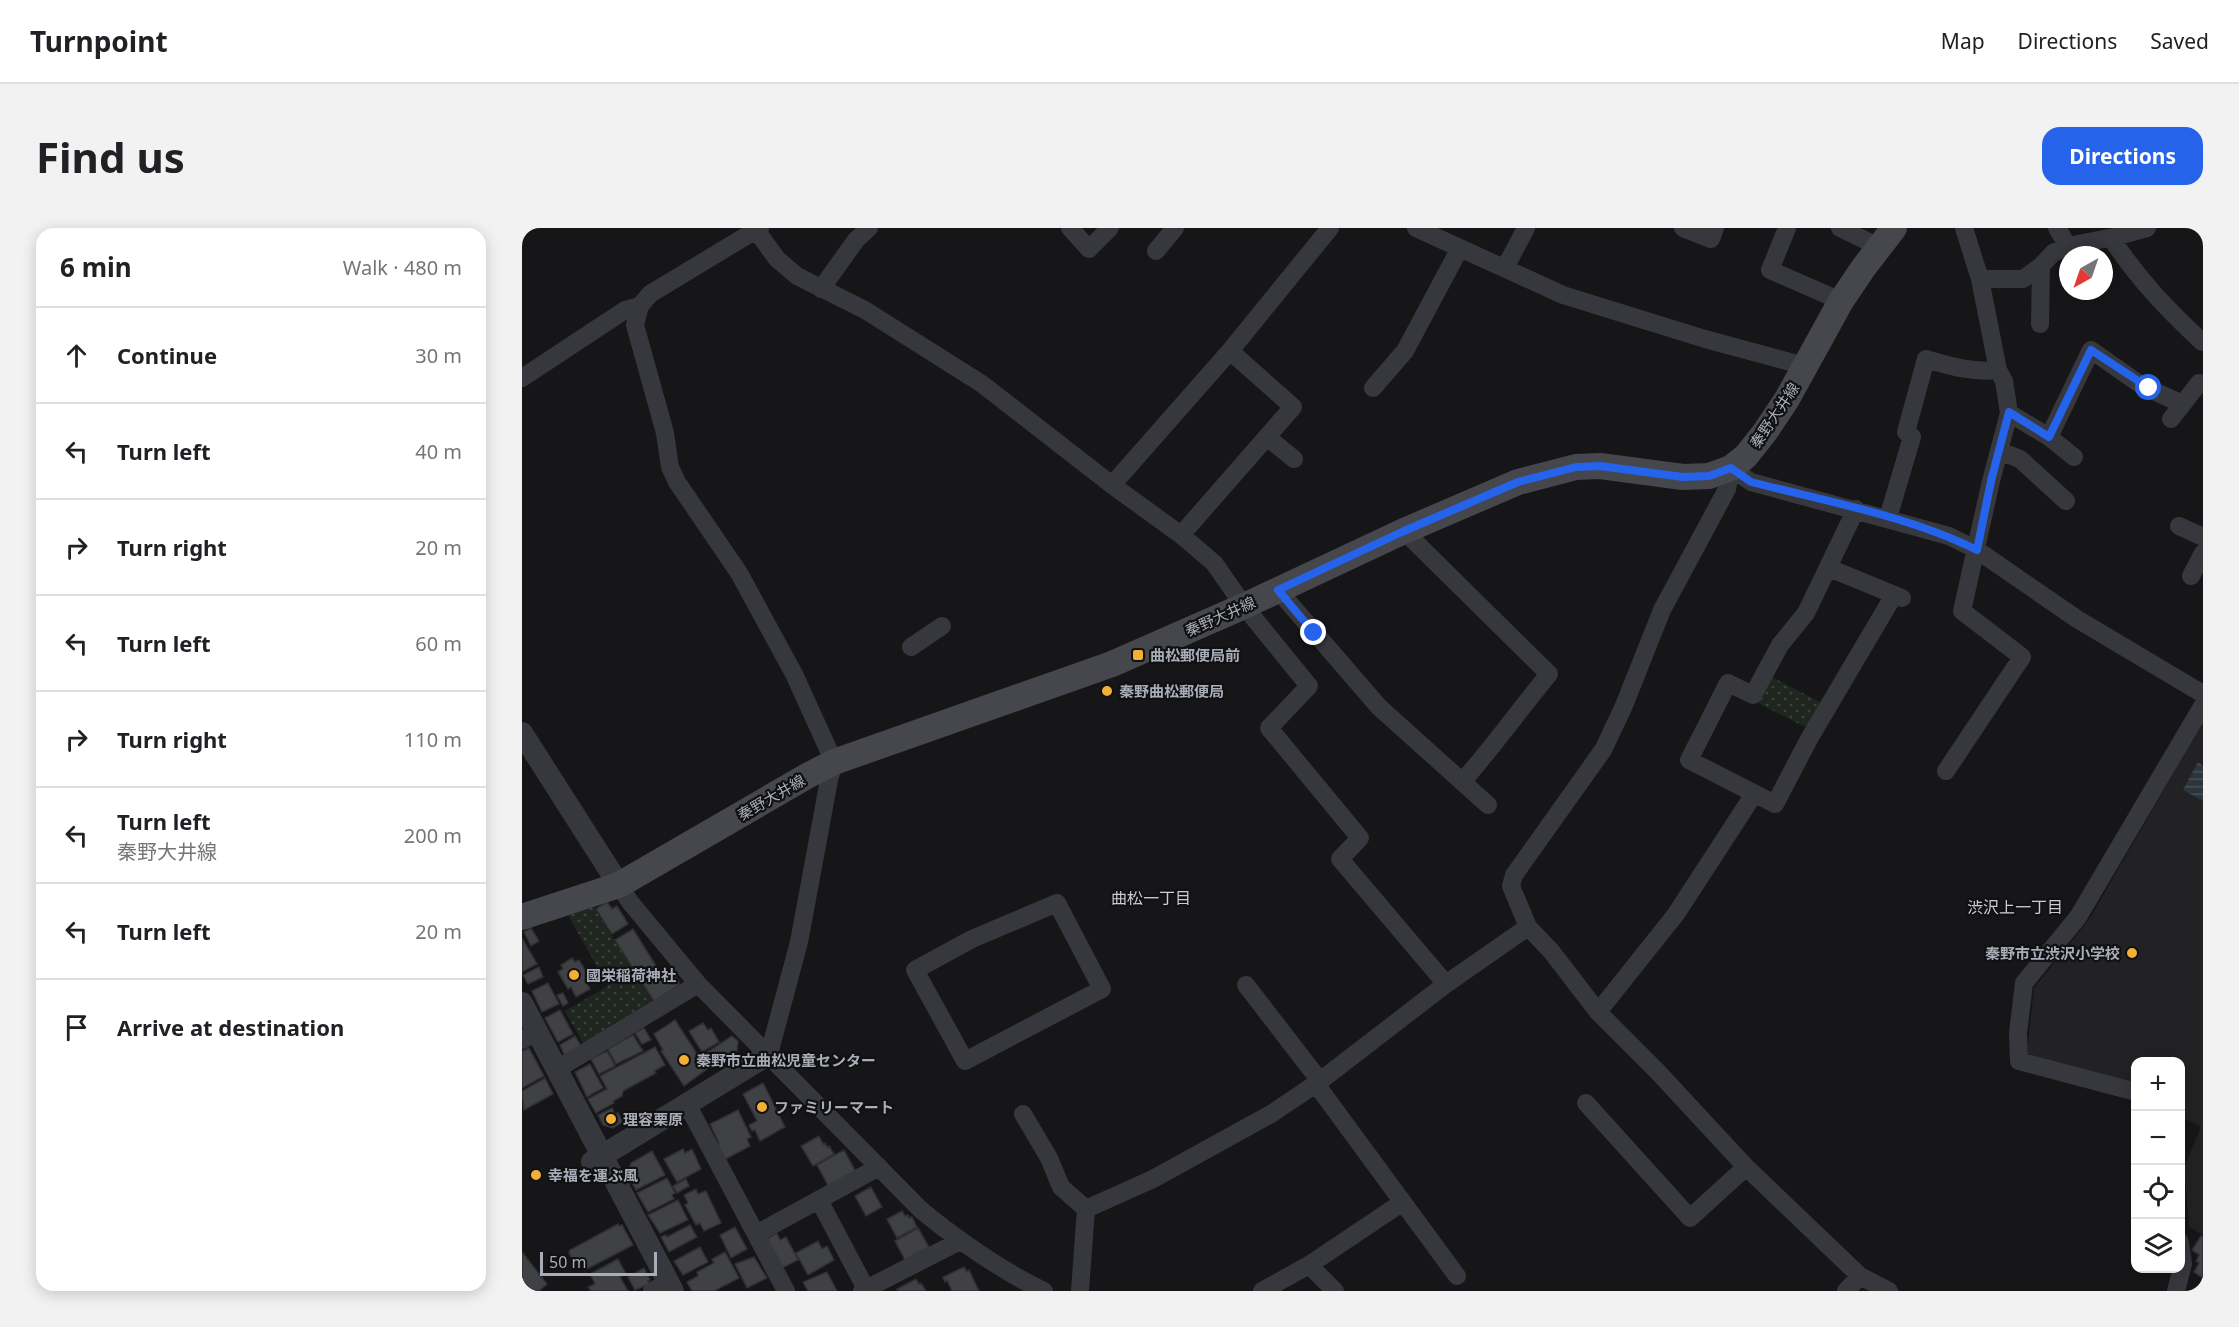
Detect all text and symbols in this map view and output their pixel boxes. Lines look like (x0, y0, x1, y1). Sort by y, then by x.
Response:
text: Turnpoint (30, 22, 168, 60)
text: Map (1941, 27, 1985, 55)
text: Directions (2018, 27, 2117, 55)
text: Saved (2150, 27, 2209, 55)
button: Directions (2042, 127, 2203, 185)
text: Find us (36, 128, 185, 185)
north arrow (2059, 246, 2113, 300)
text: 6 min (60, 249, 132, 285)
text: Walk · 480 m (343, 254, 462, 281)
icon: ahead (60, 339, 93, 372)
text: Continue (117, 340, 217, 370)
text: 30 m (415, 342, 462, 369)
route start (2135, 374, 2161, 400)
street label: 秦野大井線 (1745, 378, 1803, 452)
icon: left (60, 435, 93, 468)
text: Turn left (117, 436, 211, 466)
text: 40 m (415, 438, 462, 465)
icon: right (60, 531, 93, 564)
text: Turn right (117, 532, 227, 562)
text: 20 m (415, 534, 462, 561)
street label: 秦野大井線 (1182, 592, 1258, 640)
route end (1300, 619, 1326, 645)
icon: left (60, 627, 93, 660)
text: Turn left (117, 628, 211, 658)
text: 60 m (415, 630, 462, 657)
place label: 曲松郵便局前 (1150, 645, 1240, 665)
marker: 曲松郵便局前 (1131, 648, 1145, 662)
place label: 秦野曲松郵便局 (1119, 681, 1224, 701)
marker: 秦野曲松郵便局 (1100, 684, 1114, 698)
icon: right (60, 723, 93, 756)
text: Turn right (117, 724, 227, 754)
text: 110 m (404, 726, 462, 753)
street label: 秦野大井線 (734, 770, 808, 824)
text: Turn left (117, 806, 211, 836)
icon: left (60, 819, 93, 852)
text: 200 m (404, 822, 462, 849)
text: 秦野大井線 (117, 838, 217, 865)
district label: 曲松一丁目 (1111, 887, 1191, 909)
district label: 渋沢上一丁目 (1967, 896, 2063, 918)
icon: left (60, 915, 93, 948)
text: Turn left (117, 916, 211, 946)
text: 20 m (415, 918, 462, 945)
place label: 秦野市立渋沢小学校 (1985, 943, 2120, 963)
marker: 秦野市立渋沢小学校 (2125, 946, 2139, 960)
place label: 國栄稲荷神社 (586, 965, 676, 985)
marker: 國栄稲荷神社 (567, 968, 581, 982)
icon: arrive (60, 1011, 93, 1044)
text: Arrive at destination (117, 1012, 344, 1042)
place label: 秦野市立曲松児童センター (696, 1050, 876, 1070)
marker: 秦野市立曲松児童センター (677, 1053, 691, 1067)
map controls (2131, 1057, 2185, 1273)
button: + (2131, 1057, 2185, 1111)
place label: ファミリーマート (774, 1097, 894, 1117)
marker: ファミリーマート (755, 1100, 769, 1114)
place label: 理容栗原 (623, 1109, 683, 1129)
button: − (2131, 1111, 2185, 1165)
marker: 理容栗原 (604, 1112, 618, 1126)
place label: 幸福を運ぶ風 (548, 1165, 638, 1185)
button: locate (2131, 1165, 2185, 1219)
marker: 幸福を運ぶ風 (529, 1168, 543, 1182)
button: layers (2131, 1219, 2185, 1273)
scale bar (540, 1249, 657, 1276)
text: 50 m (549, 1251, 586, 1273)

